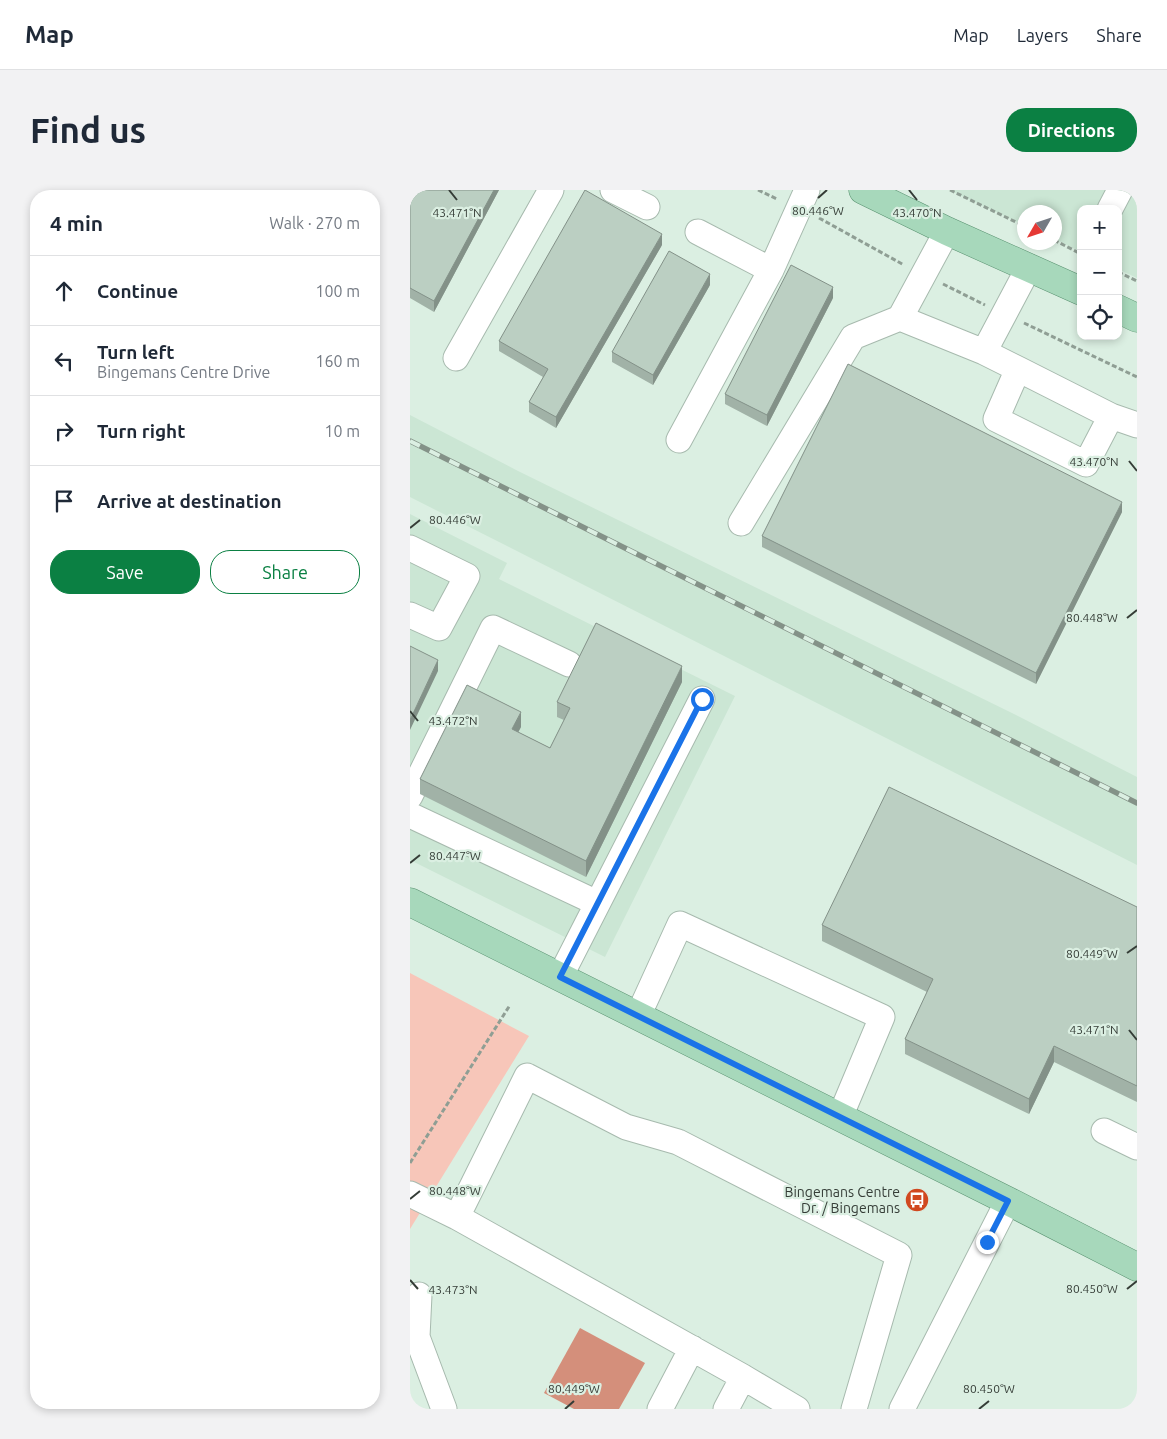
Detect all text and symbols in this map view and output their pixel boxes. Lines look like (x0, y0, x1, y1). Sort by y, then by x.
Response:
text: Map (25, 21, 74, 48)
text: Map (953, 25, 989, 45)
text: Layers (1017, 25, 1068, 45)
text: Share (1096, 25, 1142, 45)
button: Directions (1006, 108, 1137, 152)
text: Find us (30, 110, 146, 150)
text: 80.446°W (792, 204, 844, 217)
north arrow (1017, 205, 1062, 250)
map controls (1077, 205, 1122, 340)
button: + (1077, 205, 1122, 250)
text: 43.471°N (432, 206, 482, 219)
text: 43.470°N (892, 206, 942, 219)
text: 4 min (50, 211, 103, 235)
text: Walk · 270 m (269, 214, 360, 232)
button: − (1077, 250, 1122, 295)
icon: ahead (50, 277, 78, 305)
text: Continue (97, 280, 178, 302)
text: 100 m (315, 282, 360, 300)
button: locate (1077, 295, 1122, 340)
text: Turn left (97, 341, 175, 363)
icon: left (50, 347, 78, 375)
text: 160 m (315, 352, 360, 370)
text: Bingemans Centre Drive (97, 363, 270, 381)
icon: right (50, 417, 78, 445)
text: Turn right (97, 420, 185, 442)
text: 10 m (324, 422, 360, 440)
text: 43.470°N (1069, 455, 1119, 468)
icon: arrive (50, 487, 78, 515)
text: Arrive at destination (97, 490, 282, 512)
text: 80.446°W (429, 513, 481, 526)
button: Save (50, 550, 200, 594)
button: Share (210, 550, 360, 594)
text: 80.448°W (1066, 611, 1118, 624)
route start (691, 688, 714, 711)
text: 43.472°N (428, 714, 478, 727)
text: 80.447°W (429, 849, 481, 862)
text: 80.449°W (1066, 947, 1118, 960)
text: 43.471°N (1069, 1023, 1119, 1036)
text: 80.448°W (429, 1184, 481, 1197)
place label: Bingemans Centre Dr. / Bingemans (785, 1184, 900, 1216)
bus stop icon: Bingemans Centre Dr. / Bingemans (904, 1187, 930, 1213)
route end (976, 1231, 999, 1254)
text: 80.450°W (1066, 1282, 1118, 1295)
text: 43.473°N (428, 1283, 478, 1296)
text: 80.449°W (548, 1382, 600, 1395)
text: 80.450°W (963, 1382, 1015, 1395)

